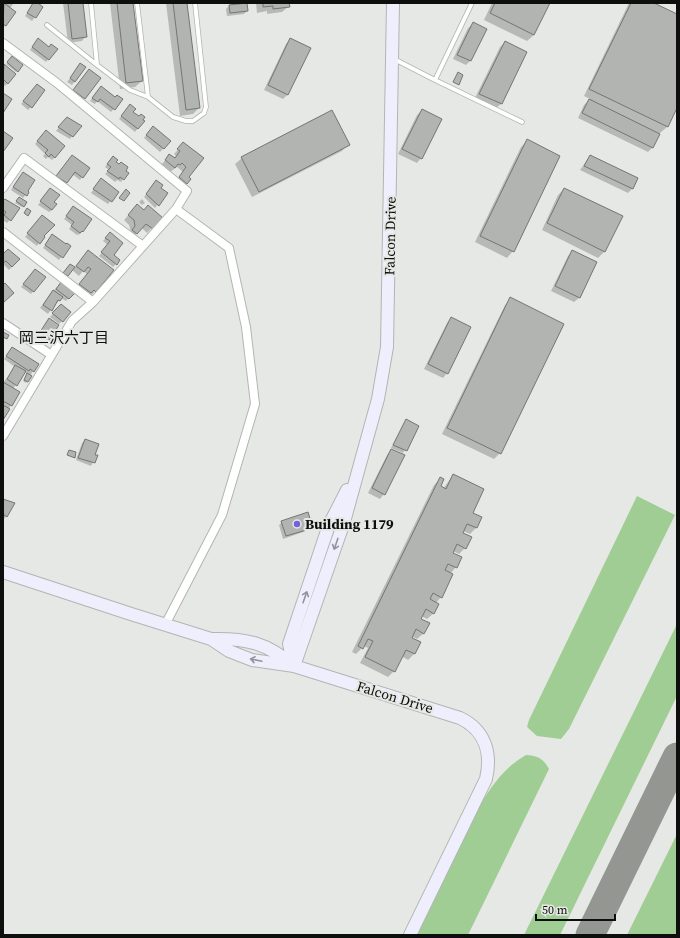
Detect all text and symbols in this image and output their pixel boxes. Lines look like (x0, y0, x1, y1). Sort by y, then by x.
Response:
street label: Falcon Drive (379, 196, 401, 276)
district label: 岡三沢六丁目 (19, 327, 109, 348)
place label: Building 1179 (305, 514, 394, 534)
marker: Building 1179 (292, 519, 302, 529)
one-way arrow (332, 537, 340, 549)
one-way arrow (302, 591, 309, 604)
one-way arrow (250, 656, 263, 664)
street label: Falcon Drive (354, 676, 436, 718)
scale bar (536, 896, 615, 922)
text: 50 m (542, 902, 568, 918)

